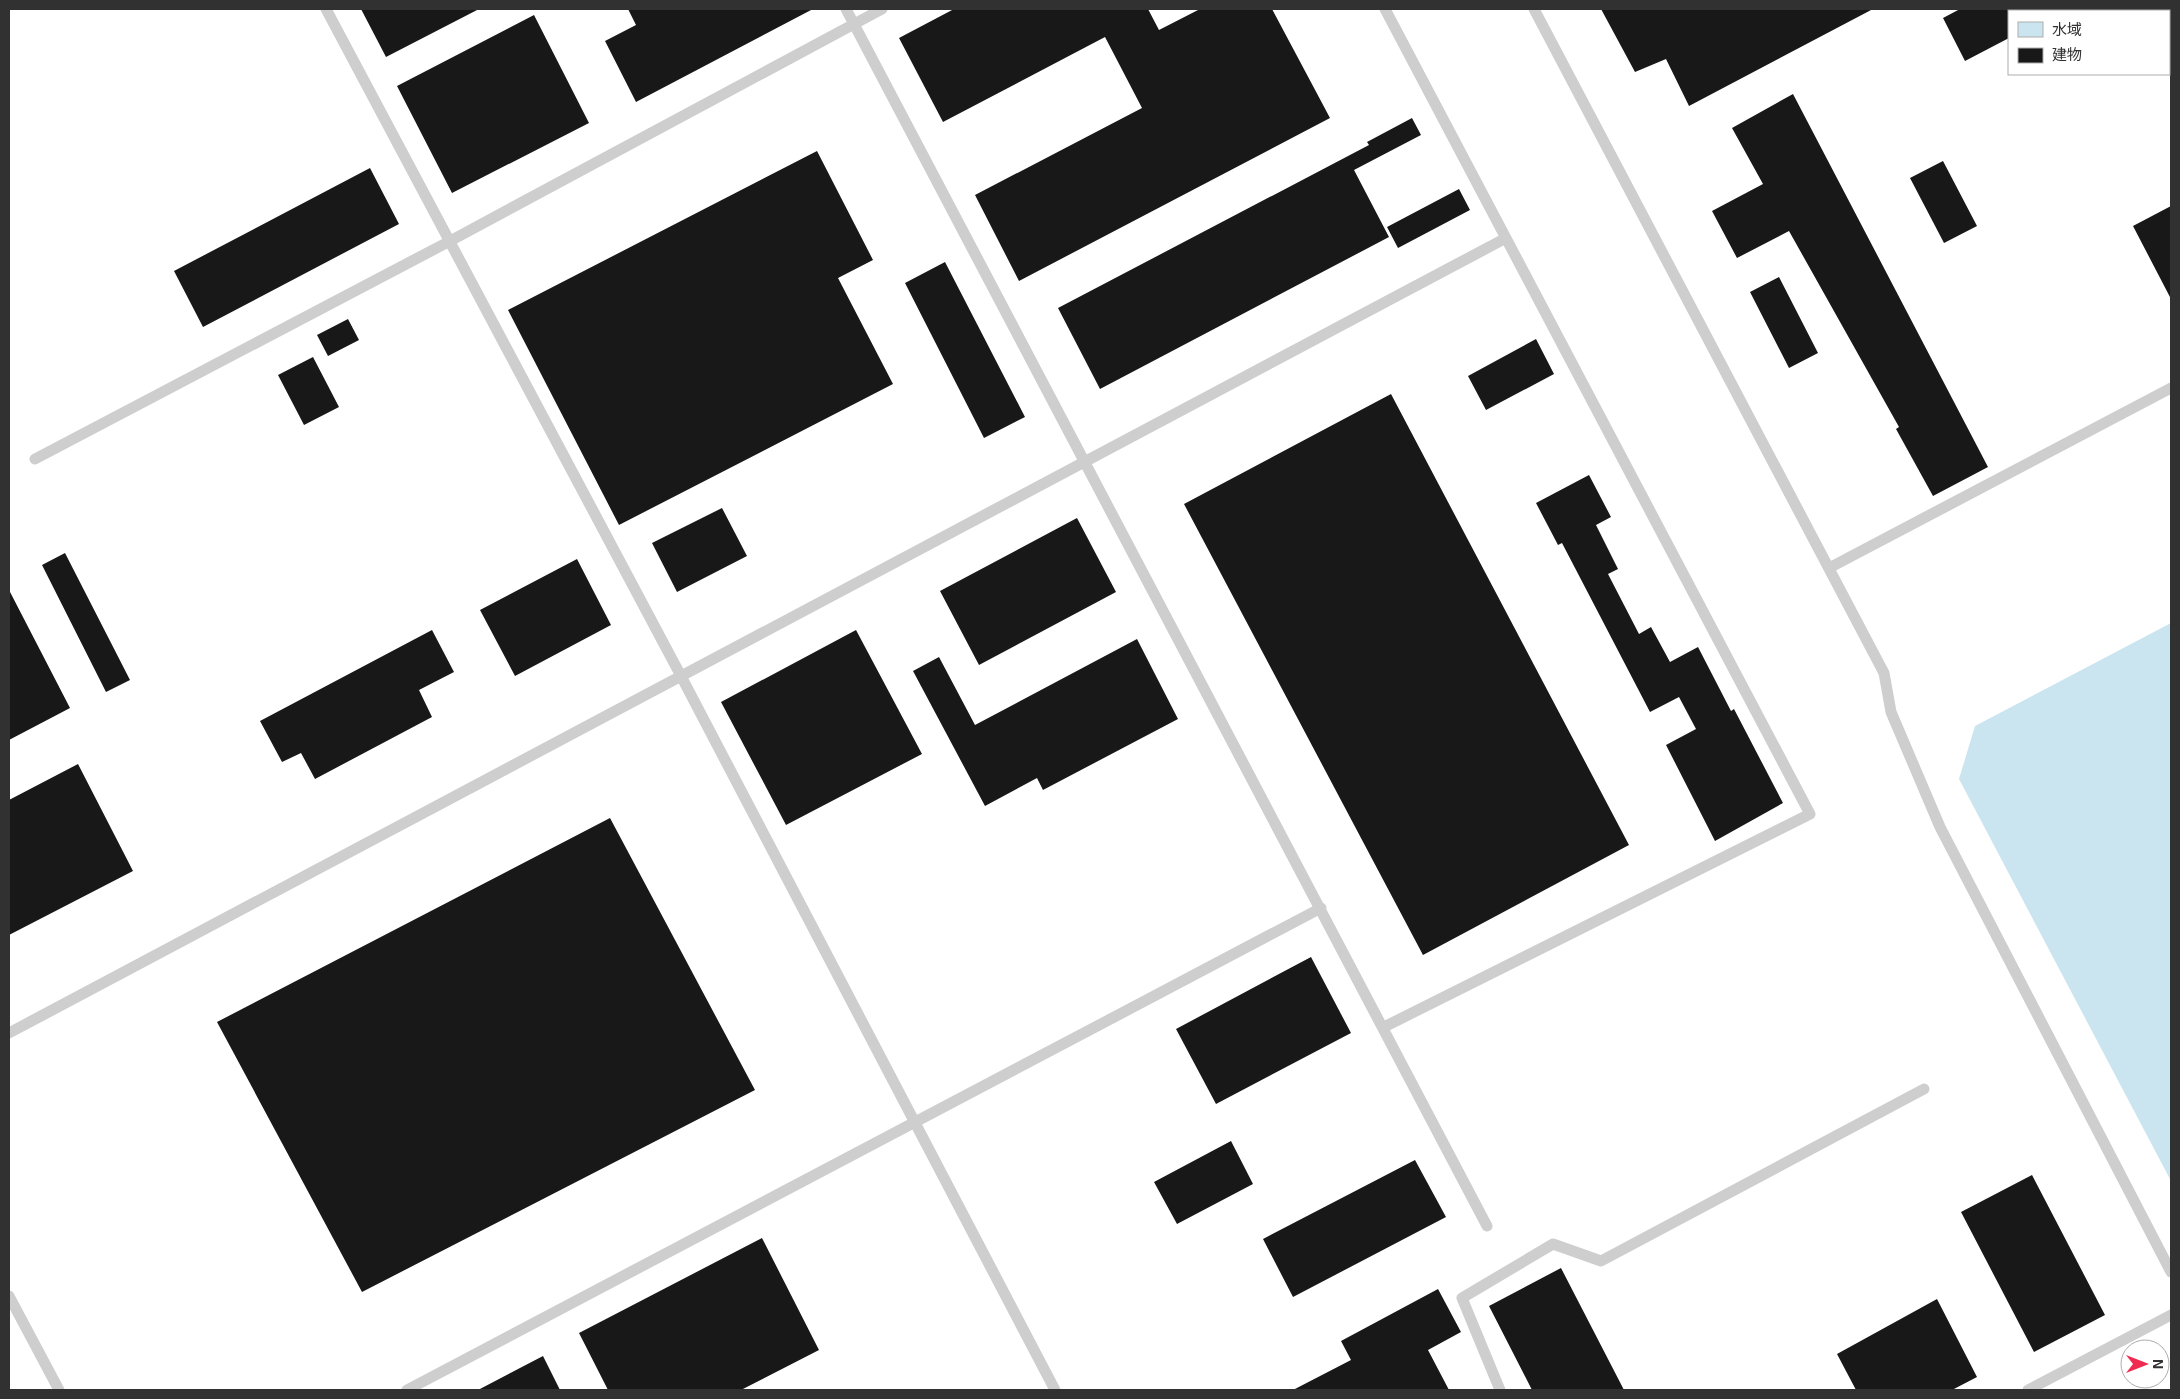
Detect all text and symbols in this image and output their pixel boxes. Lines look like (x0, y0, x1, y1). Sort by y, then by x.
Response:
legend (2008, 10, 2170, 75)
text: 水域 (2052, 20, 2082, 38)
text: 建物 (2052, 45, 2082, 63)
north arrow (2120, 1339, 2170, 1389)
text: N (2150, 1359, 2167, 1369)

